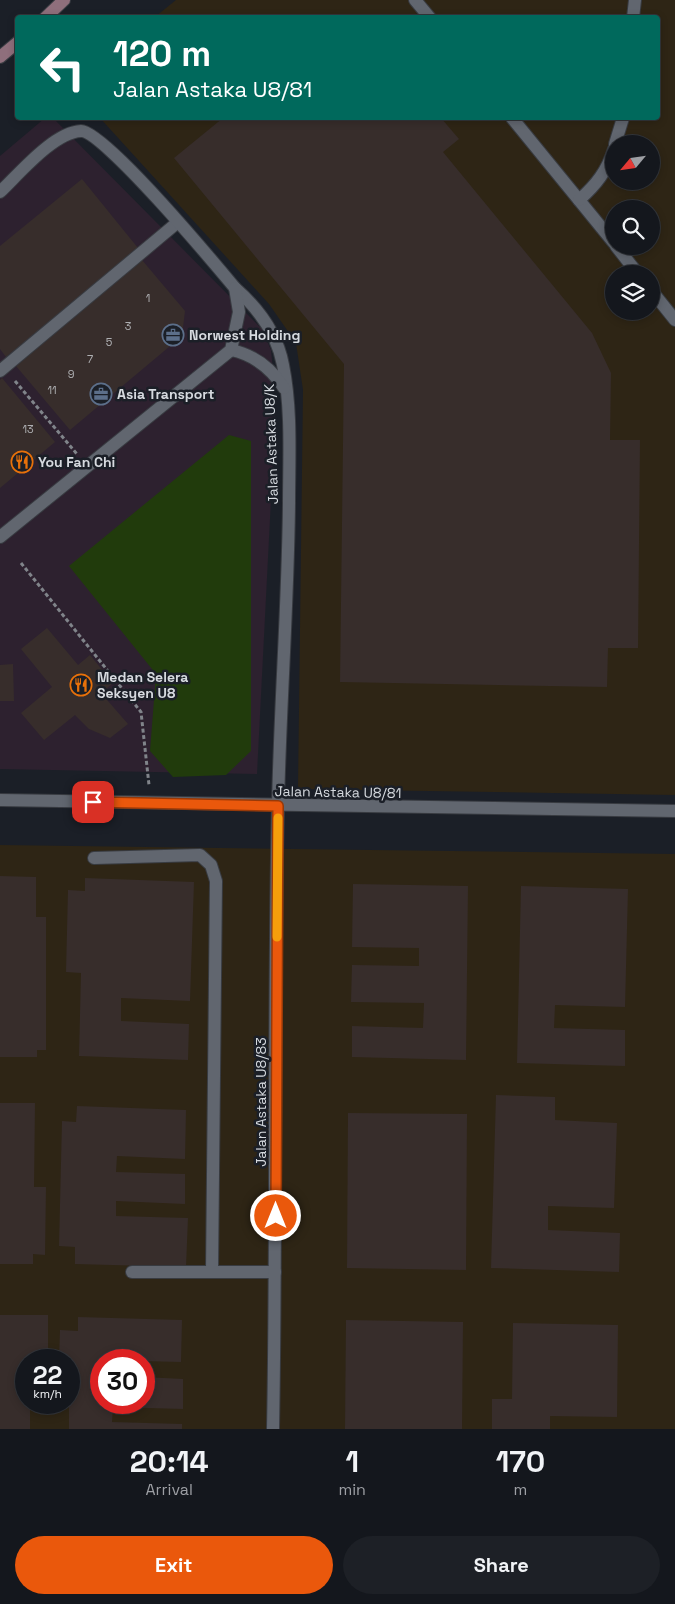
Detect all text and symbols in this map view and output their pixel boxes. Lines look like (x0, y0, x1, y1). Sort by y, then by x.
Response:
text: 120 m (113, 32, 211, 76)
icon: left (30, 35, 95, 100)
text: Jalan Astaka U8/81 (113, 75, 312, 103)
north arrow (605, 135, 660, 190)
map controls (605, 135, 660, 320)
button: search (605, 200, 660, 255)
button: layers (605, 265, 660, 320)
house number: 1 (146, 291, 150, 305)
house number: 3 (125, 319, 132, 333)
office icon: Norwest Holding (161, 323, 185, 347)
place label: Norwest Holding (189, 326, 300, 344)
house number: 5 (106, 335, 113, 349)
house number: 7 (87, 352, 93, 366)
house number: 9 (68, 367, 75, 381)
office icon: Asia Transport (89, 382, 113, 406)
house number: 11 (47, 383, 57, 397)
street label: Jalan Astaka U8/K (260, 383, 282, 505)
place label: Asia Transport (117, 385, 214, 403)
house number: 13 (22, 422, 34, 436)
restaurant icon: You Fan Chi (10, 450, 34, 474)
place label: You Fan Chi (38, 453, 115, 471)
place label: Medan Selera Seksyen U8 (97, 668, 188, 702)
restaurant icon: Medan Selera Seksyen U8 (69, 673, 93, 697)
pin (72, 781, 114, 823)
street label: Jalan Astaka U8/81 (274, 782, 402, 802)
icon: arrive (79, 788, 107, 816)
street label: Jalan Astaka U8/83 (252, 1037, 270, 1167)
position arrow (249, 1189, 301, 1241)
speed limit sign: 30 (90, 1349, 155, 1414)
text: 22 (33, 1359, 62, 1391)
text: km/h (33, 1386, 62, 1402)
text: 20:14 (130, 1442, 209, 1481)
text: 1 (345, 1442, 359, 1481)
text: 170 (496, 1442, 545, 1481)
text: Arrival (145, 1479, 193, 1500)
text: min (338, 1479, 366, 1500)
text: m (514, 1479, 527, 1500)
button: Exit (15, 1536, 333, 1594)
button: Share (343, 1536, 660, 1594)

